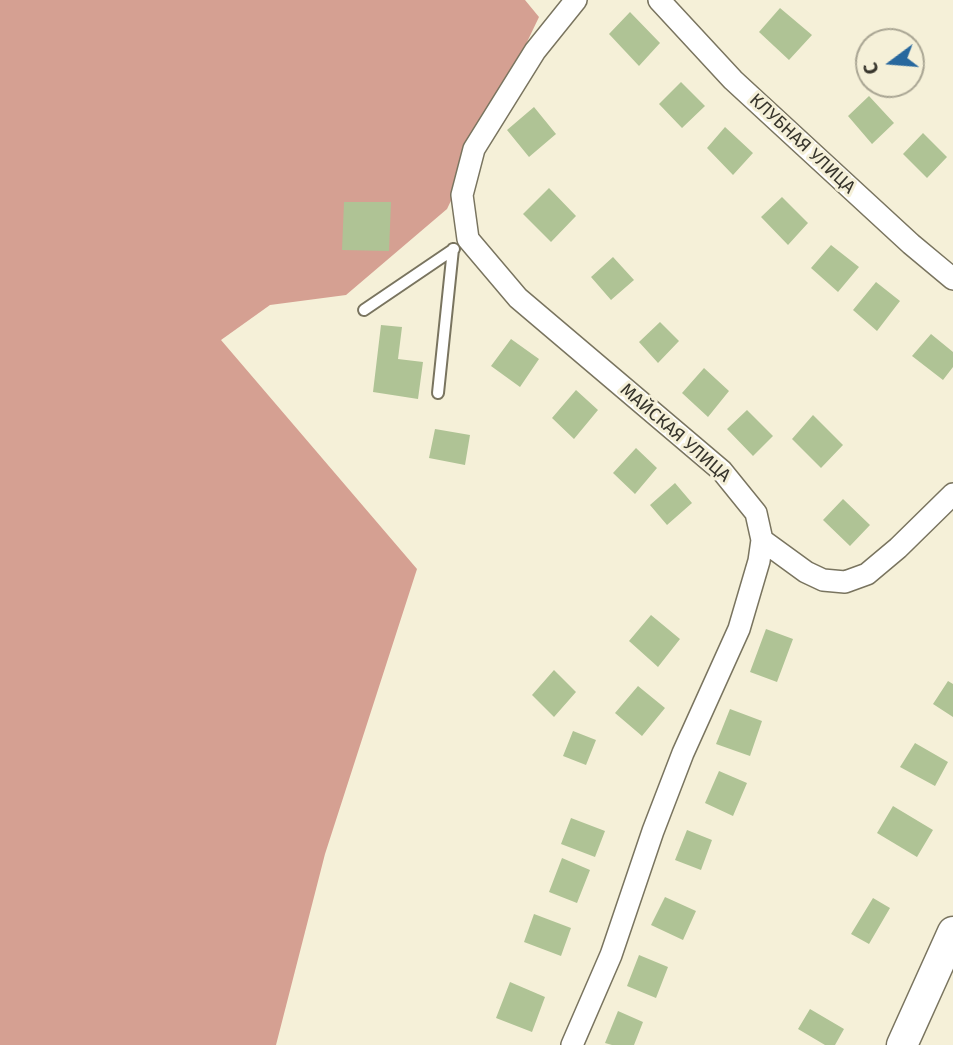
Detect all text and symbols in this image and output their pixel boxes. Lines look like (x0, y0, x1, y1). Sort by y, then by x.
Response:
north arrow (855, 28, 925, 98)
text: С (859, 60, 884, 77)
street label: КЛУБНАЯ УЛИЦА (745, 90, 859, 198)
street label: МАЙСКАЯ УЛИЦА (615, 379, 735, 487)

